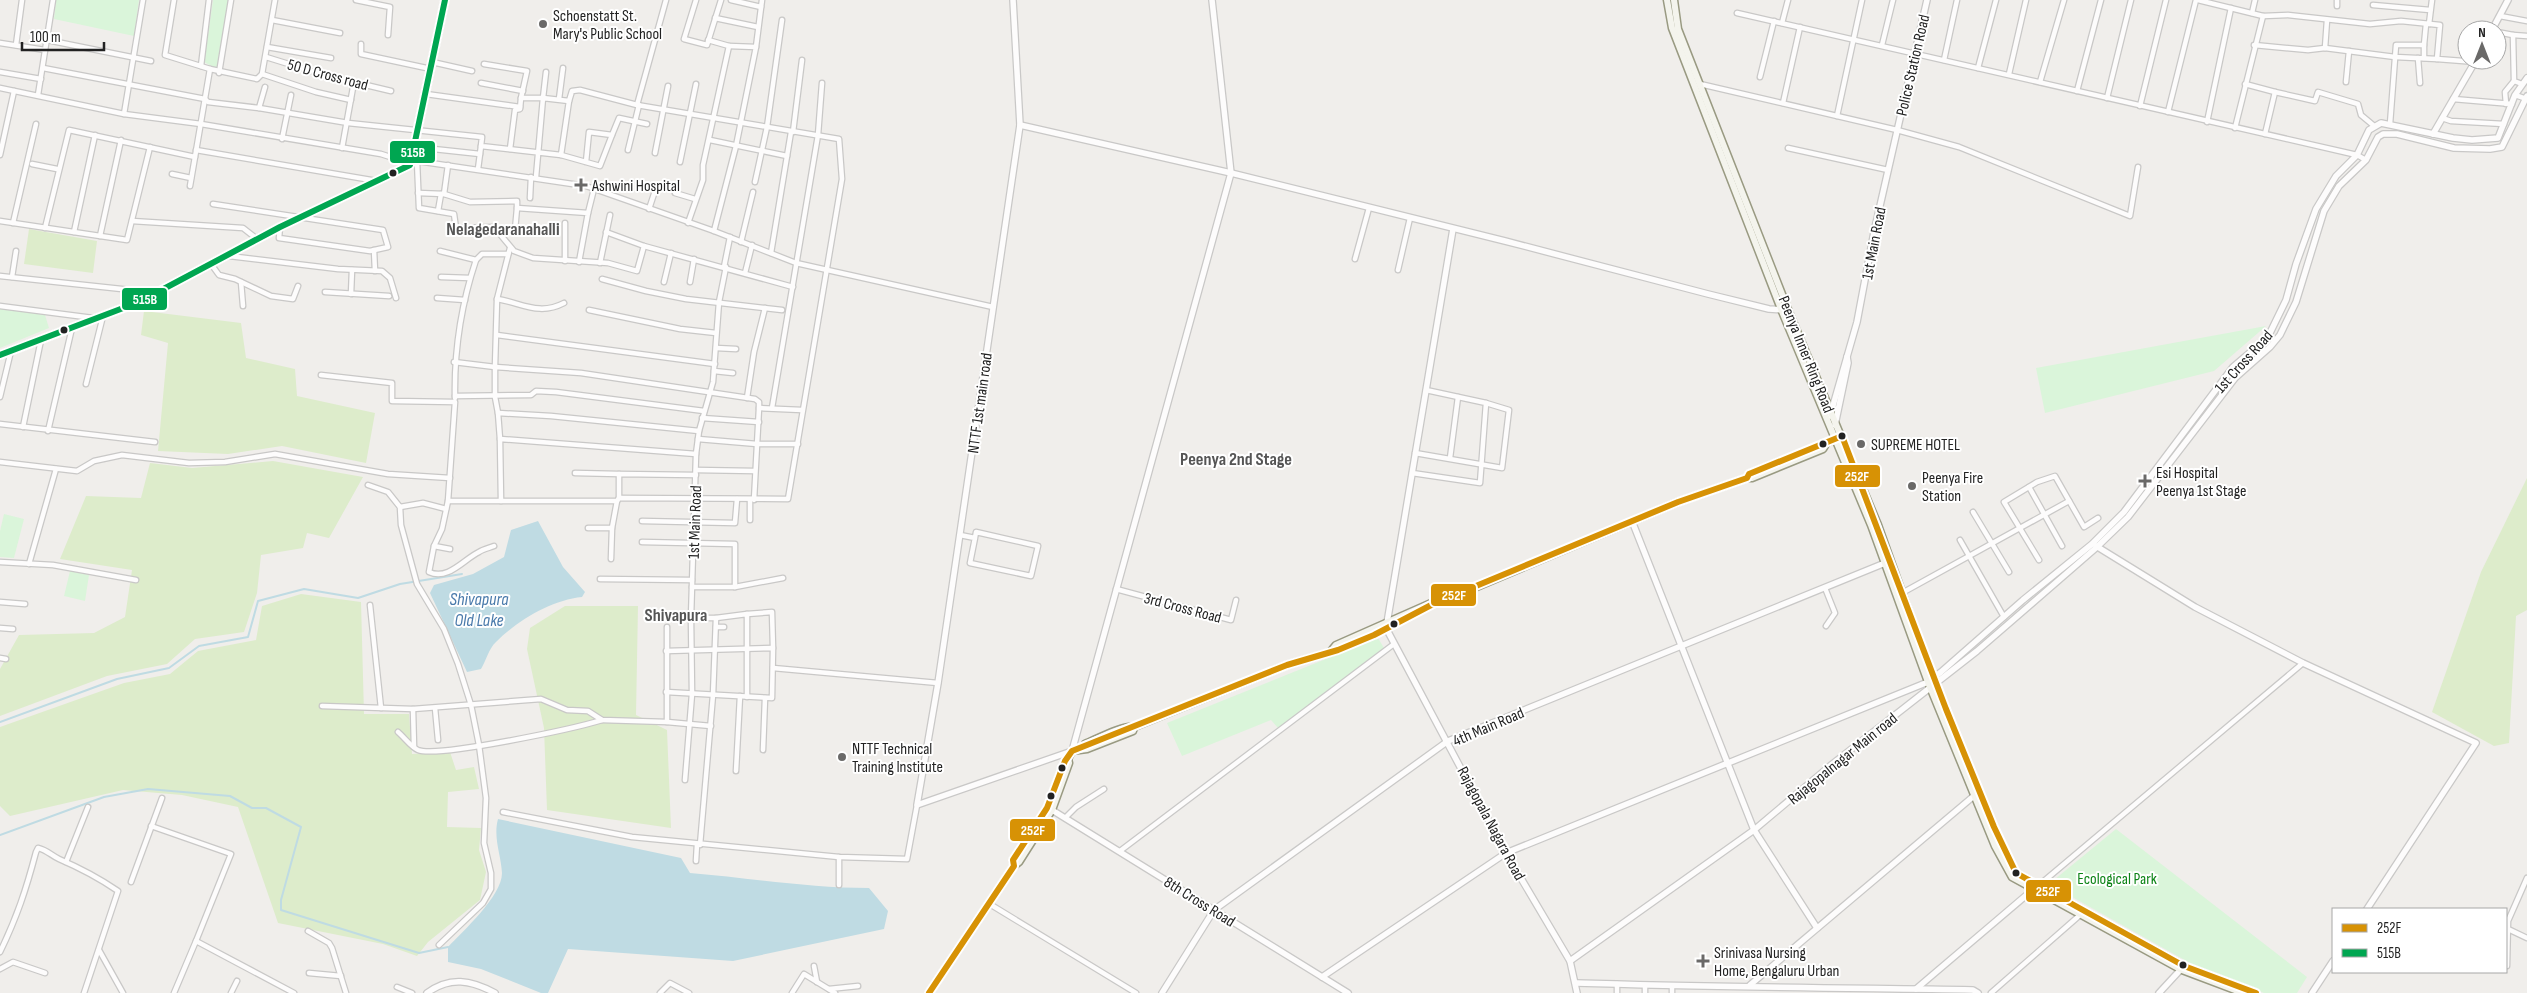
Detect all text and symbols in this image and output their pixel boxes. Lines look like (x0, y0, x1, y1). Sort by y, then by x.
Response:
place label: Schoenstatt St. Mary's Public School (553, 7, 662, 44)
street label: Police Station Road (1893, 13, 1934, 118)
marker: Schoenstatt St. Mary's Public School (537, 18, 549, 30)
scale bar (22, 20, 105, 52)
north arrow (2457, 20, 2507, 70)
text: N (2478, 24, 2486, 41)
text: 100 m (30, 28, 61, 47)
street label: 50 D Cross road (285, 56, 370, 95)
line badge: 515B (389, 140, 436, 164)
text: 515B (401, 144, 426, 161)
unlabelled marker (388, 168, 398, 178)
place label: Ashwini Hospital (591, 177, 680, 196)
marker: Ashwini Hospital (574, 178, 588, 192)
street label: 1st Main Road (1858, 205, 1891, 281)
district label: Nelagedaranahalli (446, 219, 560, 240)
line badge: 515B (121, 287, 168, 311)
text: 515B (133, 291, 158, 308)
street label: Peenya Inner Ring Road (1774, 293, 1838, 416)
unlabelled marker (59, 325, 69, 335)
street label: 1st Cross Road (2211, 327, 2277, 397)
street label: NTTF 1st main road (964, 352, 997, 455)
unlabelled marker (1837, 431, 1847, 441)
place label: SUPREME HOTEL (1871, 436, 1960, 455)
marker: SUPREME HOTEL (1855, 438, 1867, 450)
unlabelled marker (1818, 439, 1828, 449)
district label: Peenya 2nd Stage (1180, 449, 1292, 470)
line badge: 252F (1834, 464, 1881, 488)
place label: Esi Hospital Peenya 1st Stage (2156, 464, 2246, 501)
text: 252F (1845, 468, 1869, 485)
place label: Peenya Fire Station (1922, 469, 1983, 506)
marker: Esi Hospital Peenya 1st Stage (2138, 474, 2152, 488)
marker: Peenya Fire Station (1906, 480, 1918, 492)
street label: 1st Main Road (685, 485, 706, 559)
line badge: 252F (1430, 583, 1477, 607)
text: 252F (1442, 587, 1466, 604)
water label: Shivapura Old Lake (450, 589, 509, 631)
street label: 3rd Cross Road (1142, 589, 1223, 628)
district label: Shivapura (645, 605, 707, 626)
unlabelled marker (1389, 619, 1399, 629)
street label: 4th Main Road (1450, 704, 1527, 751)
street label: Rajagopalnagar Main road (1784, 709, 1902, 809)
place label: NTTF Technical Training Institute (852, 740, 943, 777)
marker: NTTF Technical Training Institute (836, 751, 848, 763)
unlabelled marker (1057, 763, 1067, 773)
street label: Rajagopala Nagara Road (1453, 764, 1529, 884)
unlabelled marker (1046, 791, 1056, 801)
line badge: 252F (1009, 818, 1056, 842)
text: 252F (1021, 822, 1045, 839)
unlabelled marker (2011, 868, 2021, 878)
park label: Ecological Park (2077, 870, 2157, 889)
street label: 8th Cross Road (1160, 873, 1238, 932)
line badge: 252F (2025, 879, 2072, 903)
text: 252F (2036, 883, 2060, 900)
legend (2332, 908, 2507, 973)
text: 252F (2377, 919, 2401, 938)
place label: Srinivasa Nursing Home, Bengaluru Urban (1714, 944, 1839, 981)
text: 515B (2377, 944, 2401, 963)
marker: Srinivasa Nursing Home, Bengaluru Urban (1696, 954, 1710, 968)
unlabelled marker (2178, 960, 2188, 970)

